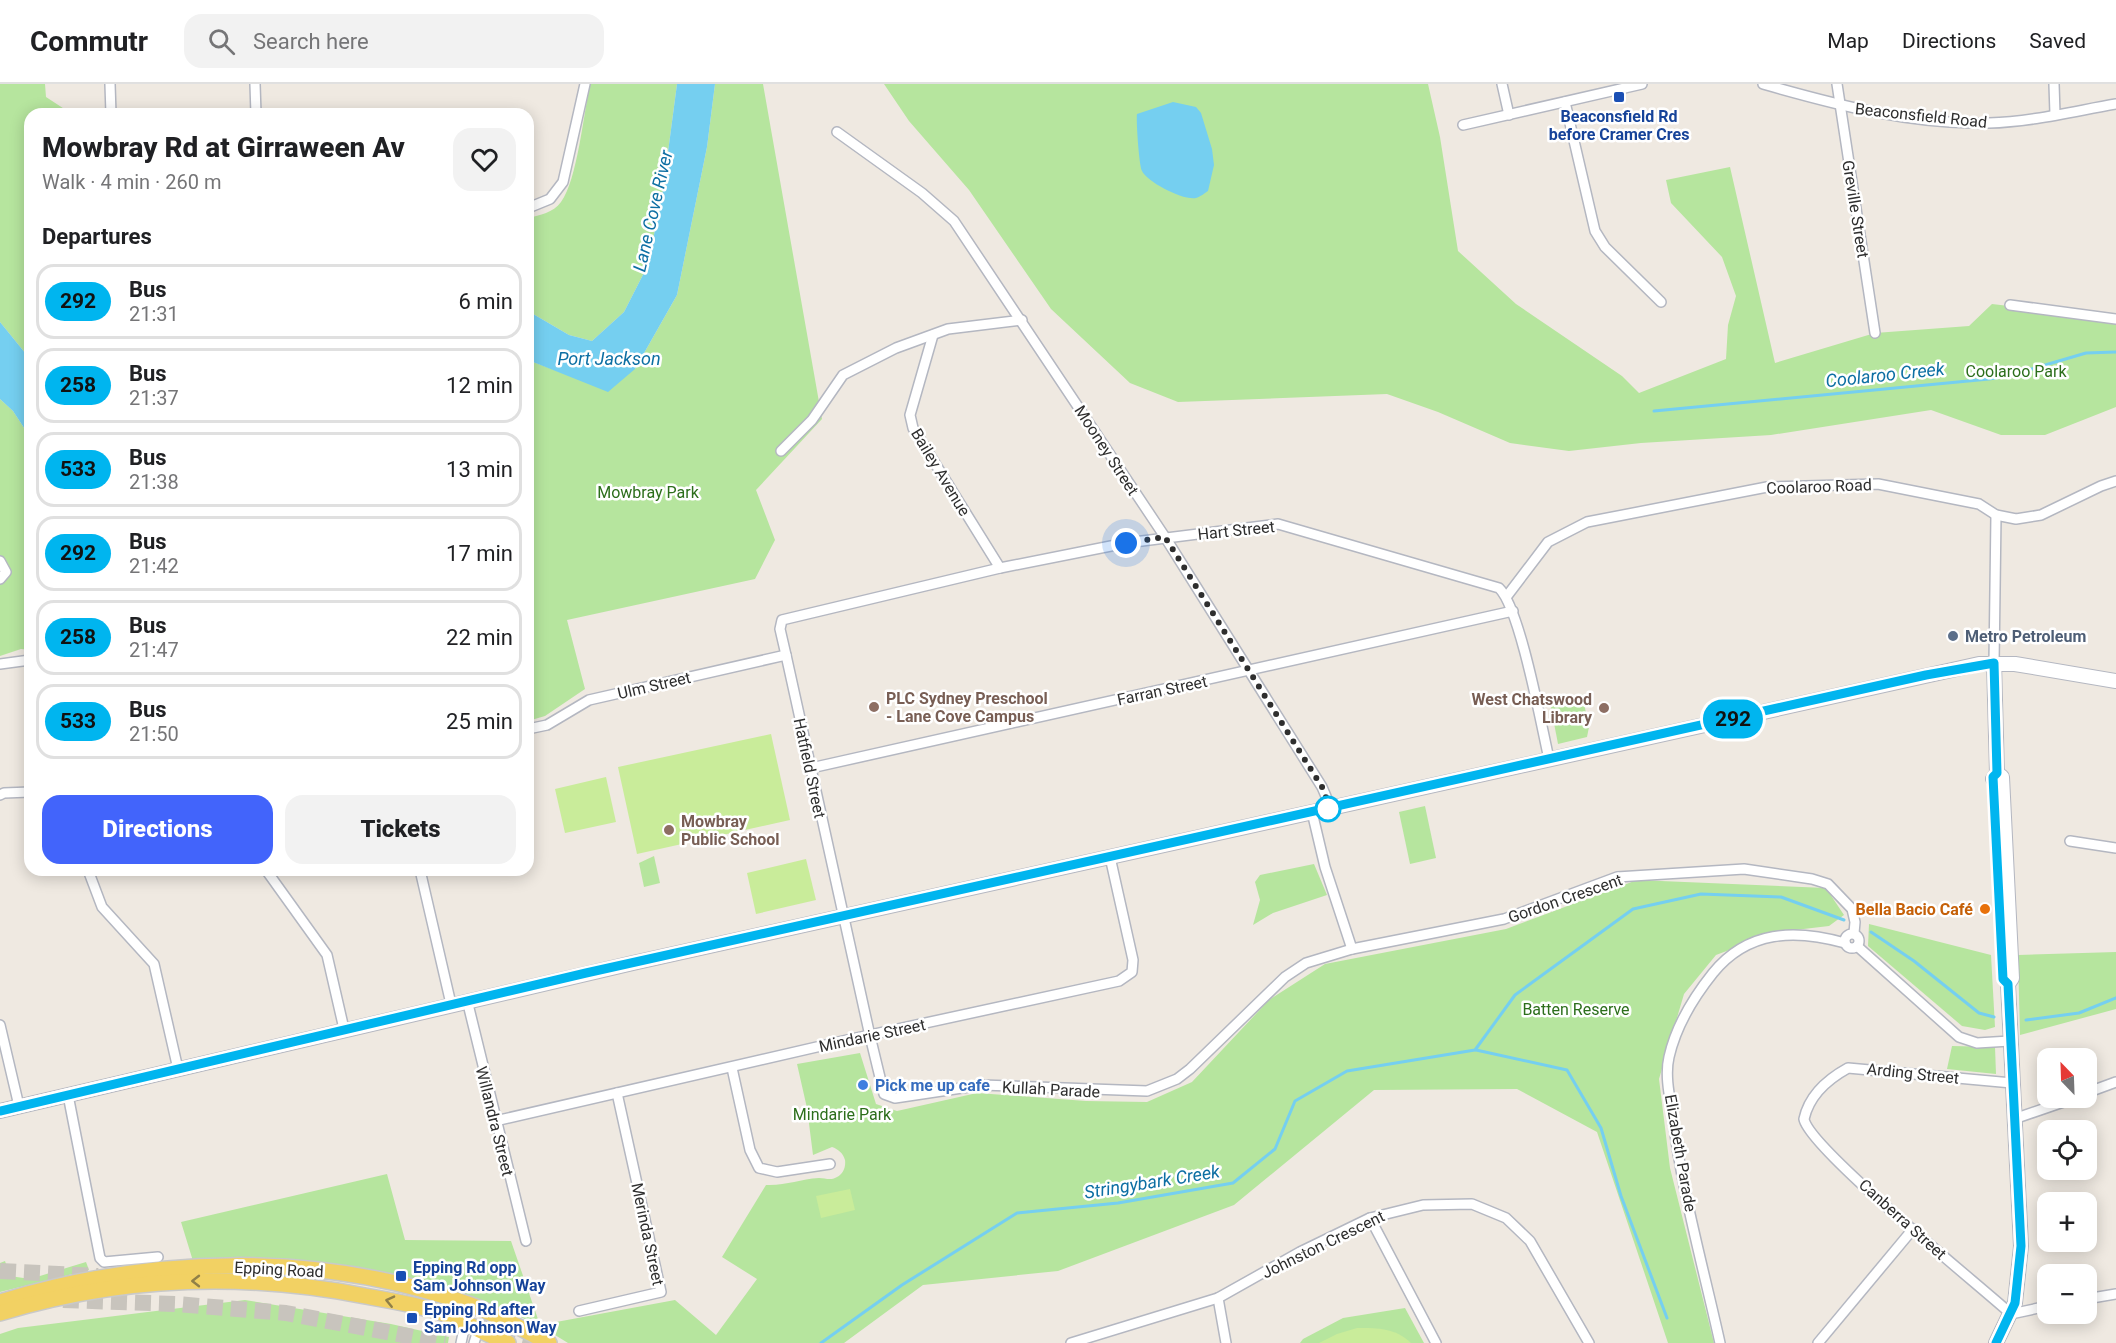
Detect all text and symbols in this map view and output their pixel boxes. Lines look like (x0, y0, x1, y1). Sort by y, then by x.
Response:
search box (184, 14, 604, 68)
text: Commutr (30, 25, 148, 58)
icon: search (205, 25, 238, 58)
text: Search here (253, 29, 369, 54)
text: Map (1827, 29, 1869, 53)
text: Directions (1902, 29, 1996, 53)
text: Saved (2029, 29, 2086, 53)
marker: Beaconsfield Rd before Cramer Cres (1612, 90, 1626, 104)
street label: Beaconsfield Road (1854, 99, 1988, 132)
place label: Beaconsfield Rd before Cramer Cres (1549, 107, 1689, 144)
button: heart (453, 128, 516, 191)
text: Mowbray Rd at Girraween Av (42, 131, 405, 164)
water label: Lane Cove River (628, 147, 677, 274)
street label: Greville Street (1838, 159, 1873, 259)
text: Walk · 4 min · 260 m (42, 170, 221, 194)
text: Departures (42, 224, 152, 249)
text: Bus (129, 277, 167, 302)
text: 292 (60, 289, 96, 313)
text: 6 min (458, 289, 513, 314)
text: 21:31 (129, 302, 179, 326)
water label: Port Jackson (557, 348, 661, 369)
water label: Coolaroo Creek (1824, 358, 1947, 391)
text: Bus (129, 361, 167, 386)
park label: Coolaroo Park (1966, 362, 2067, 381)
text: 258 (60, 373, 96, 397)
text: 12 min (446, 373, 513, 398)
text: 21:37 (129, 386, 179, 410)
street label: Mooney Street (1071, 402, 1143, 499)
street label: Bailey Avenue (907, 425, 974, 519)
text: Bus (129, 445, 167, 470)
text: 533 (60, 457, 96, 481)
text: 13 min (446, 457, 513, 482)
text: 21:38 (129, 470, 179, 494)
street label: Coolaroo Road (1766, 475, 1872, 498)
park label: Mowbray Park (597, 483, 700, 502)
street label: Hart Street (1197, 517, 1276, 544)
your location (1111, 528, 1141, 558)
text: Bus (129, 529, 167, 554)
text: 292 (60, 541, 96, 565)
text: 17 min (446, 541, 513, 566)
text: 21:42 (129, 554, 179, 578)
text: Bus (129, 613, 167, 638)
text: 258 (60, 625, 96, 649)
text: 22 min (446, 625, 513, 650)
place label: Metro Petroleum (1965, 627, 2086, 646)
marker: Metro Petroleum (1946, 629, 1960, 643)
text: 21:47 (129, 638, 179, 662)
street label: Ulm Street (616, 668, 693, 703)
street label: Farran Street (1115, 672, 1209, 709)
place label: PLC Sydney Preschool - Lane Cove Campus (886, 689, 1048, 726)
place label: West Chatswood Library (1472, 690, 1593, 727)
text: Bus (129, 697, 167, 722)
marker: PLC Sydney Preschool - Lane Cove Campus (867, 700, 881, 714)
line badge: 292 (1698, 700, 1768, 738)
marker: West Chatswood Library (1597, 701, 1611, 715)
text: 292 (1715, 707, 1751, 731)
text: 533 (60, 709, 96, 733)
text: 25 min (446, 709, 513, 734)
street label: Hatfield Street (790, 716, 829, 820)
text: 21:50 (129, 722, 179, 746)
button: Directions (42, 795, 273, 864)
button: Tickets (285, 795, 516, 864)
unlabelled marker (1315, 796, 1341, 822)
place label: Mowbray Public School (681, 812, 780, 849)
marker: Mowbray Public School (662, 823, 676, 837)
street label: Gordon Crescent (1506, 870, 1625, 927)
place label: Bella Bacio Café (1856, 900, 1973, 919)
marker: Bella Bacio Café (1978, 902, 1992, 916)
park label: Batten Reserve (1522, 1000, 1630, 1019)
street label: Mindarie Street (817, 1015, 927, 1056)
north arrow (2037, 1048, 2097, 1108)
map controls (2037, 1048, 2097, 1324)
street label: Arding Street (1866, 1059, 1960, 1088)
street label: Willandra Street (472, 1064, 517, 1178)
place label: Pick me up cafe (875, 1076, 990, 1095)
street label: Kullah Parade (1002, 1077, 1100, 1102)
marker: Pick me up cafe (856, 1078, 870, 1092)
street label: Elizabeth Parade (1661, 1093, 1700, 1213)
park label: Mindarie Park (793, 1105, 892, 1124)
button: locate (2037, 1120, 2097, 1180)
water label: Stringybark Creek (1083, 1160, 1222, 1203)
street label: Canberra Street (1855, 1175, 1950, 1264)
street label: Merinda Street (627, 1181, 668, 1287)
button: + (2037, 1192, 2097, 1252)
street label: Johnston Crescent (1259, 1206, 1388, 1282)
street label: Epping Road (234, 1258, 324, 1281)
place label: Epping Rd opp Sam Johnson Way (413, 1258, 547, 1295)
button: − (2037, 1264, 2097, 1324)
marker: Epping Rd opp Sam Johnson Way (394, 1269, 408, 1283)
one-way arrow (192, 1275, 201, 1287)
one-way arrow (385, 1295, 395, 1308)
place label: Epping Rd after Sam Johnson Way (424, 1300, 558, 1337)
marker: Epping Rd after Sam Johnson Way (405, 1311, 419, 1325)

